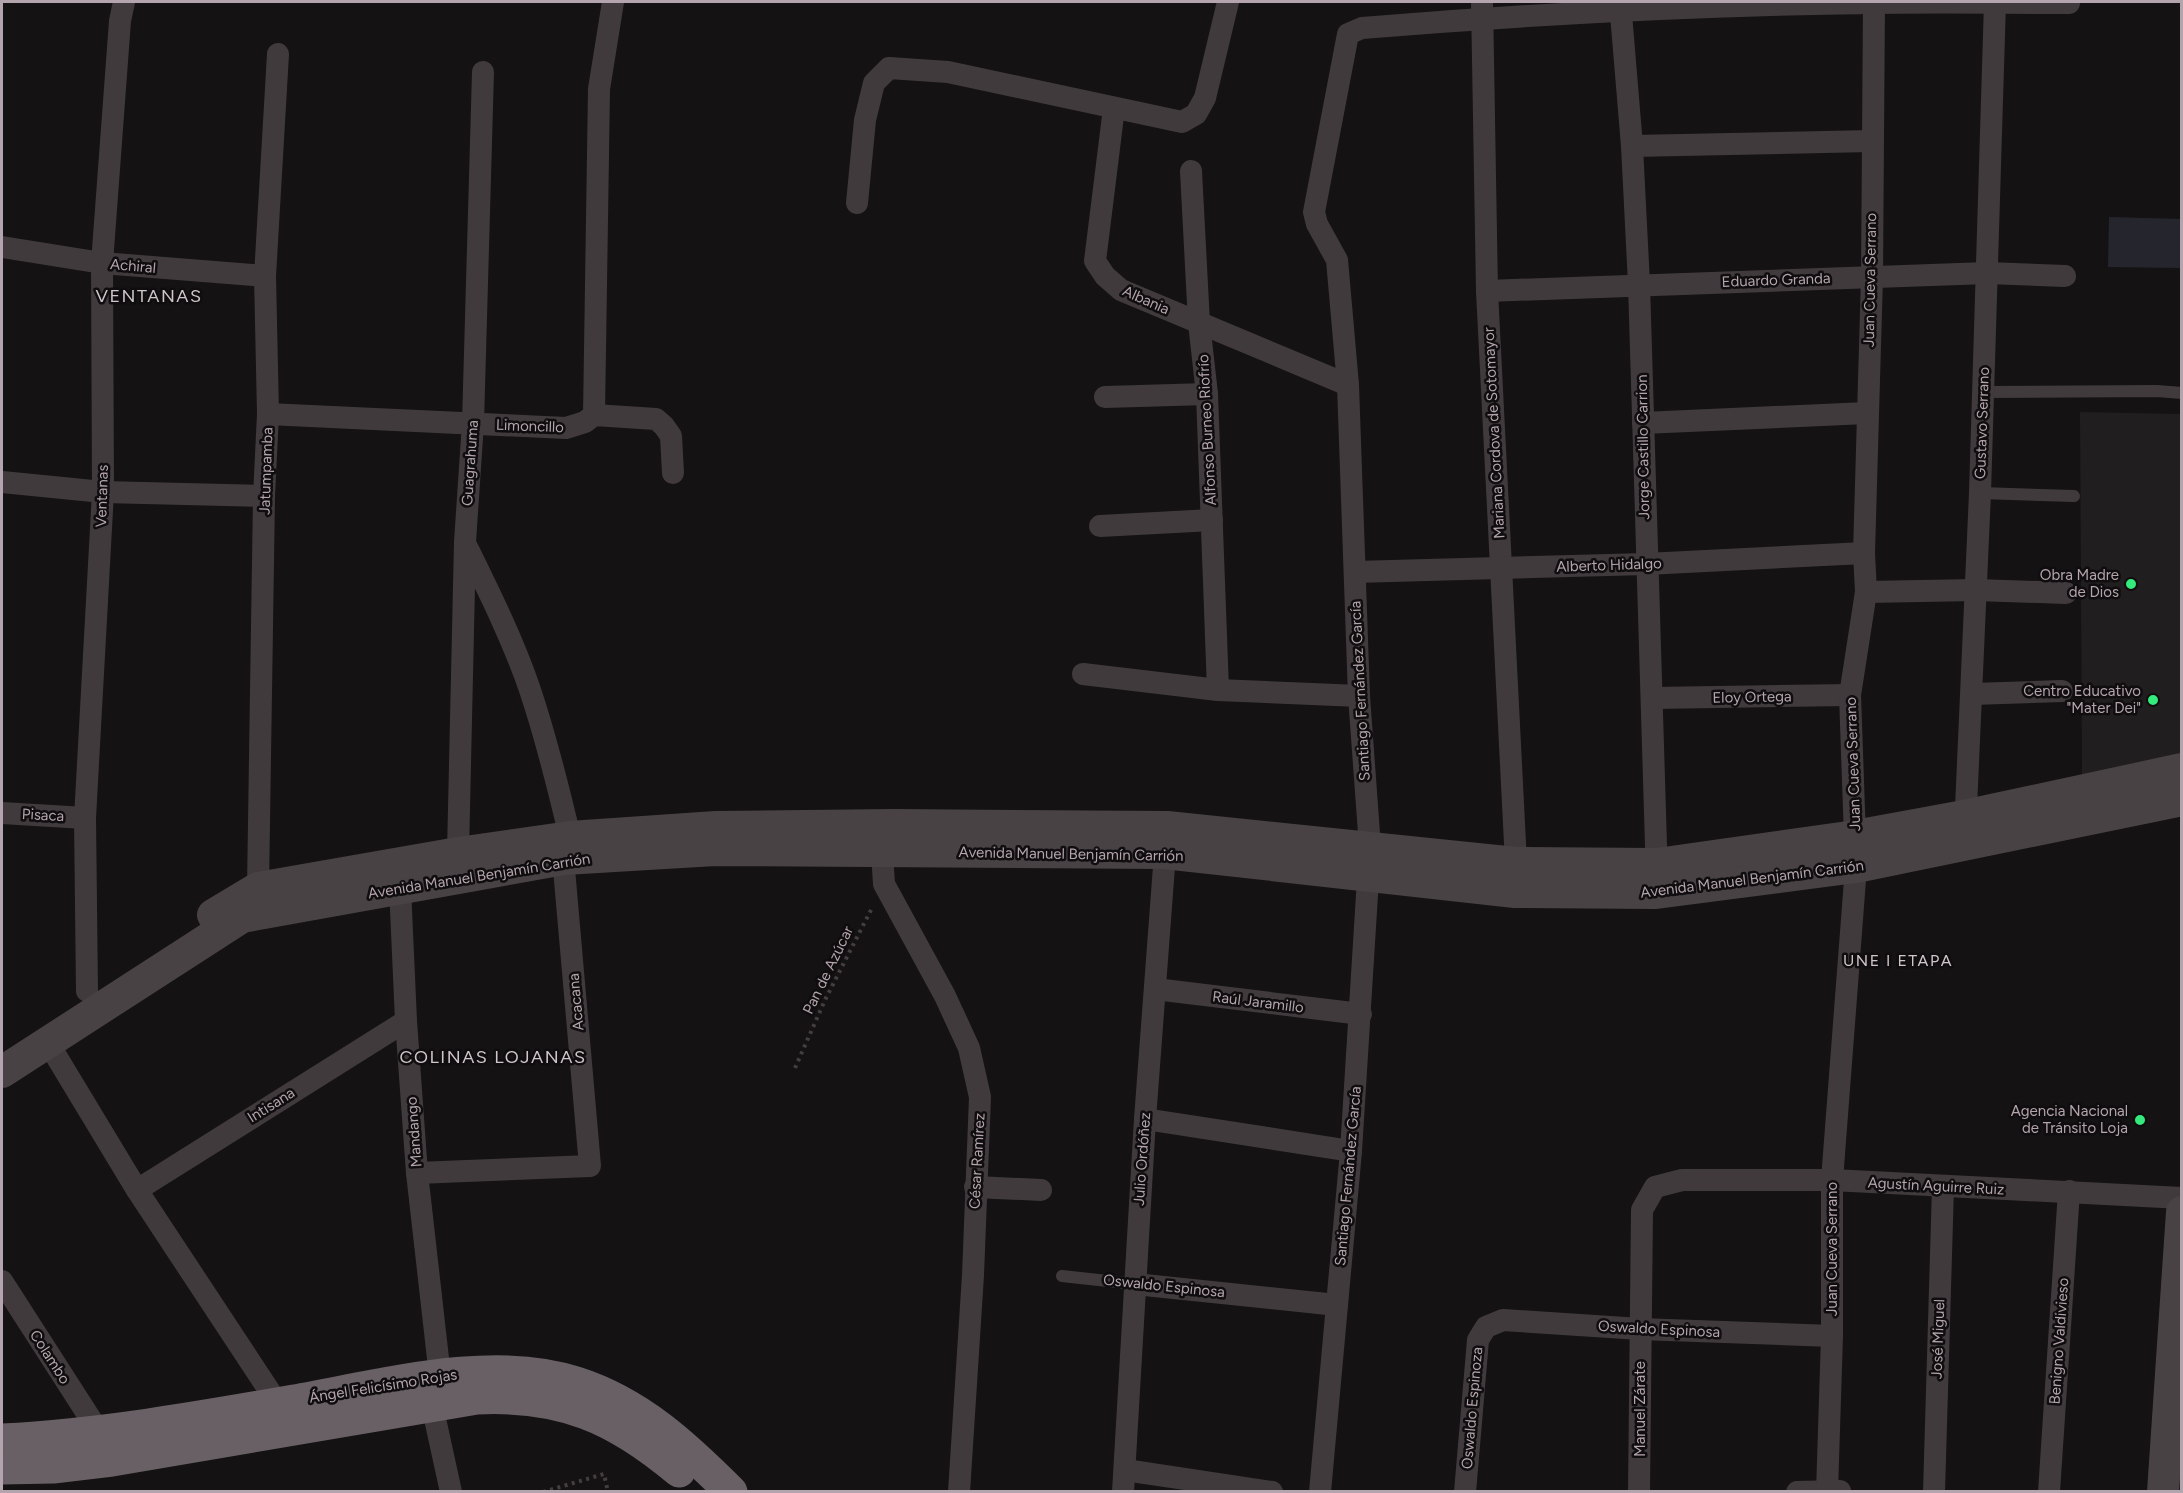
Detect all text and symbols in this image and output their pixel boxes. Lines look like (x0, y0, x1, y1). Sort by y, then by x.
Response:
street label: Juan Cueva Serrano (1860, 212, 1880, 347)
street label: Achiral (109, 255, 157, 277)
street label: Eduardo Granda (1721, 269, 1831, 291)
street label: Albania (1120, 282, 1172, 318)
district label: VENTANAS (95, 285, 203, 307)
street label: Mariana Cordova de Sotomayor (1479, 327, 1509, 539)
street label: Alfonso Burneo Riofrío (1194, 354, 1220, 506)
street label: Gustavo Serrano (1971, 366, 1993, 479)
street label: Jorge Castillo Carrion (1633, 374, 1653, 520)
street label: Limoncillo (496, 416, 565, 436)
street label: Guagrahuma (458, 419, 482, 507)
street label: Jatumpamba (255, 427, 277, 515)
street label: Ventanas (92, 464, 112, 528)
street label: Alberto Hidalgo (1556, 554, 1662, 576)
place label: Obra Madre de Dios (2040, 566, 2119, 601)
marker: Obra Madre de Dios (2124, 577, 2138, 591)
street label: Santiago Fernández García (1346, 600, 1374, 782)
place label: Centro Educativo "Mater Dei" (2023, 682, 2141, 717)
street label: Eloy Ortega (1712, 687, 1792, 707)
marker: Centro Educativo "Mater Dei" (2146, 693, 2160, 707)
street label: Juan Cueva Serrano (1842, 696, 1864, 831)
street label: Pisaca (21, 805, 65, 825)
street label: Avenida Manuel Benjamín Carrión (958, 843, 1184, 865)
street label: Avenida Manuel Benjamín Carrión (367, 850, 591, 902)
street label: Avenida Manuel Benjamín Carrión (1639, 856, 1865, 902)
street label: Pan de Azúcar (799, 923, 857, 1017)
district label: UNE I ETAPA (1843, 951, 1953, 970)
street label: Acacana (565, 973, 587, 1031)
street label: Raúl Jaramillo (1211, 987, 1305, 1017)
district label: COLINAS LOJANAS (400, 1046, 586, 1068)
street label: Intisana (244, 1084, 298, 1126)
street label: Santiago Fernández García (1331, 1085, 1365, 1267)
street label: Mandango (403, 1096, 425, 1168)
place label: Agencia Nacional de Tránsito Loja (2011, 1102, 2128, 1137)
street label: César Ramírez (965, 1112, 989, 1210)
street label: Julio Ordóñez (1130, 1112, 1154, 1206)
marker: Agencia Nacional de Tránsito Loja (2133, 1113, 2147, 1127)
street label: Agustín Aguirre Ruiz (1867, 1173, 2005, 1199)
street label: Juan Cueva Serrano (1823, 1182, 1841, 1316)
street label: Oswaldo Espinosa (1102, 1271, 1226, 1301)
street label: Benigno Valdivieso (2046, 1277, 2072, 1405)
street label: José Miguel (1928, 1299, 1948, 1379)
street label: Oswaldo Espinosa (1597, 1317, 1721, 1341)
street label: Colambo (26, 1327, 74, 1388)
street label: Oswaldo Espinoza (1458, 1346, 1486, 1470)
street label: Manuel Zárate (1631, 1361, 1649, 1457)
street label: Ángel Felicísimo Rojas (308, 1365, 458, 1407)

